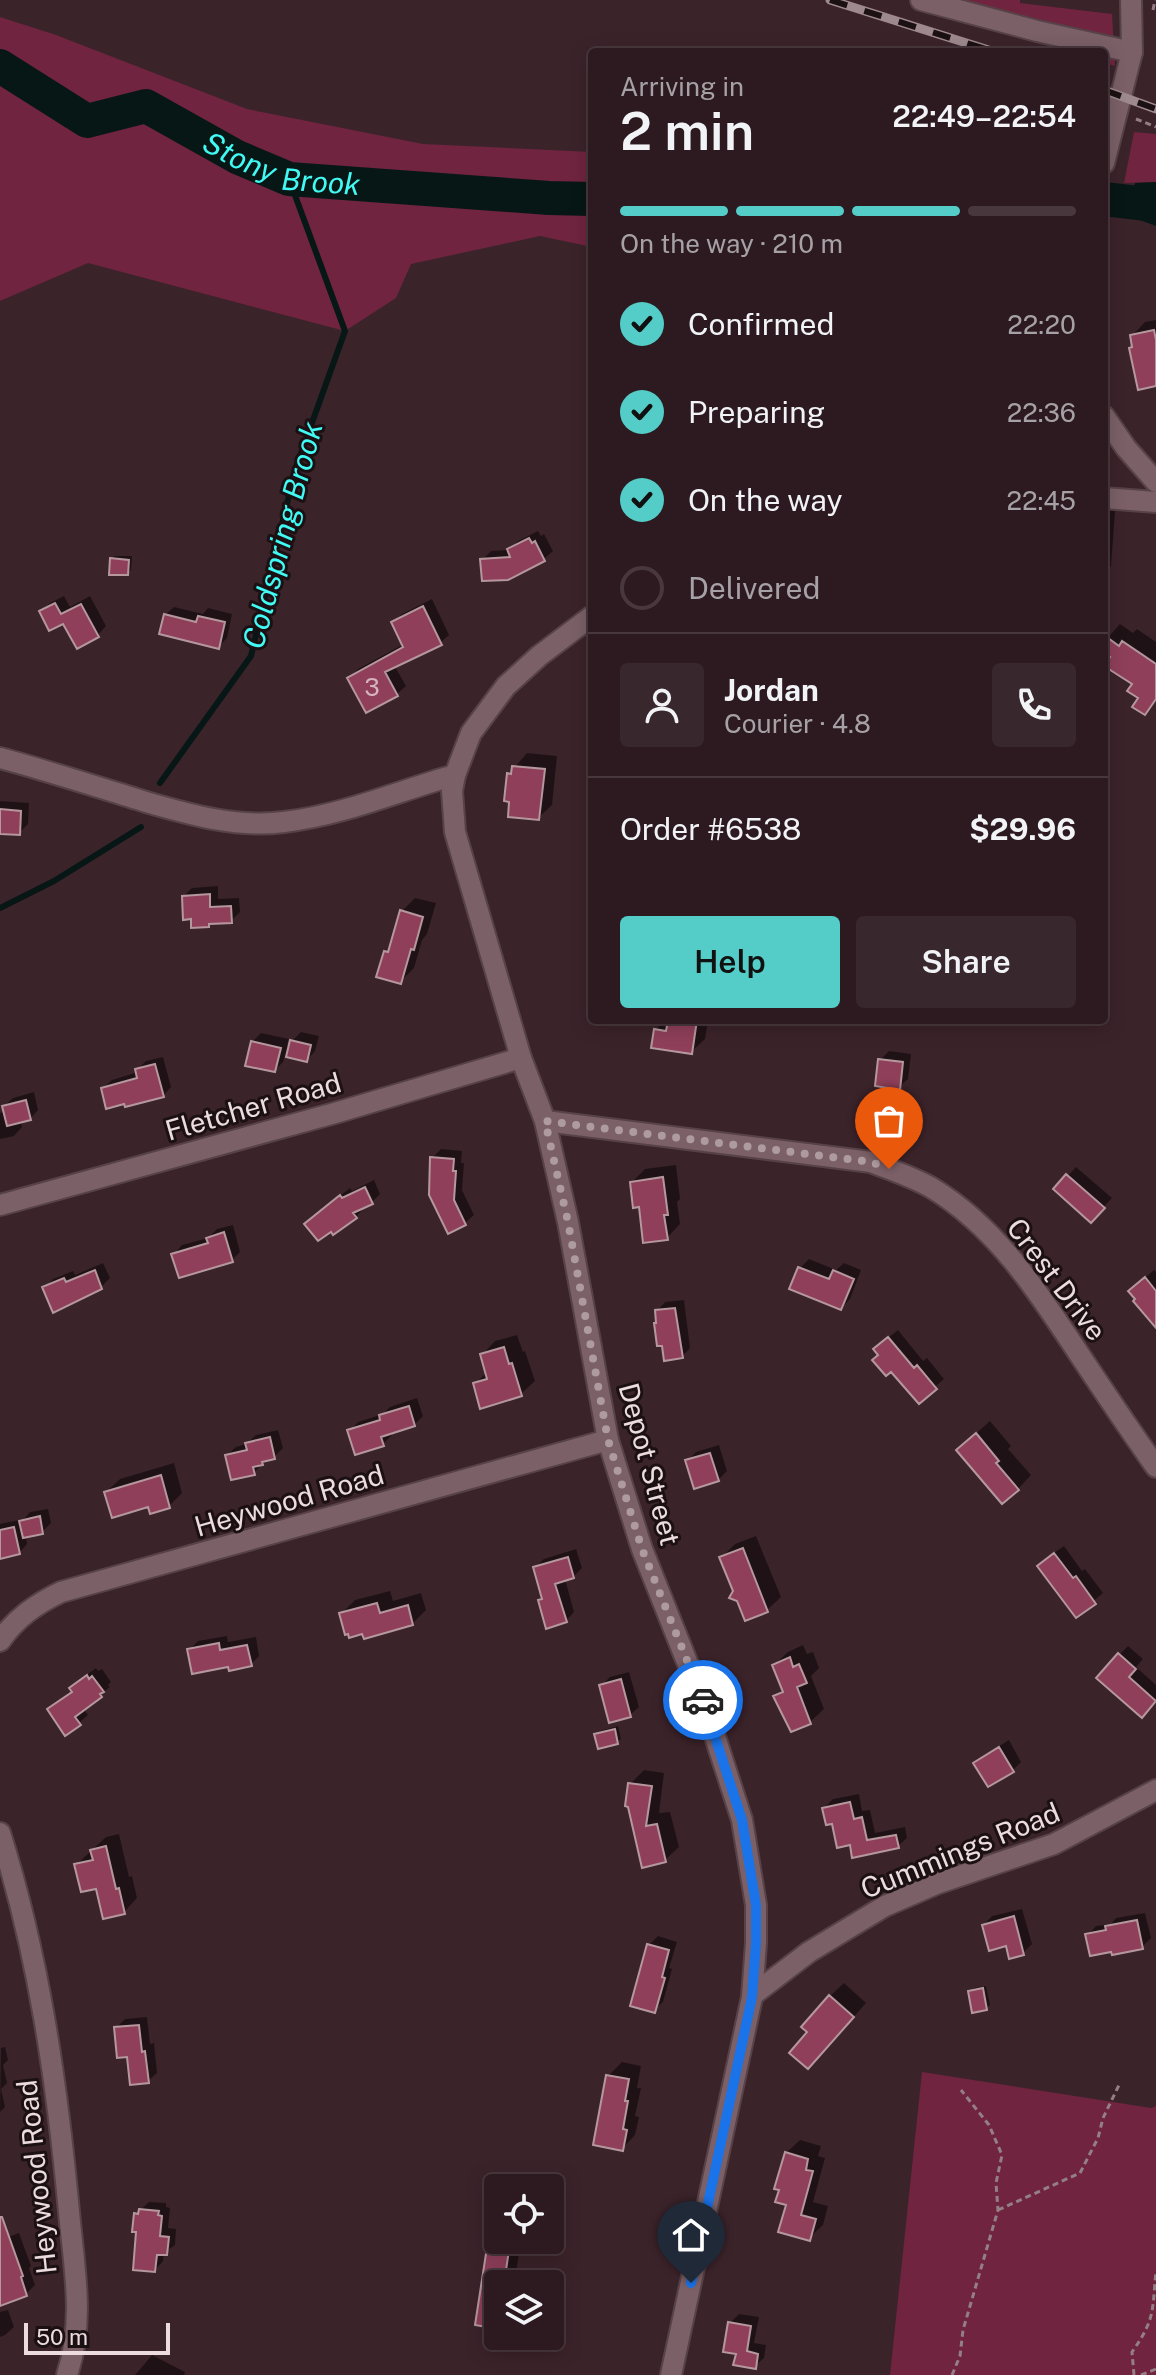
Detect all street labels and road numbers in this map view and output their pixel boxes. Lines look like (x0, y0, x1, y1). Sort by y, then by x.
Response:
street label: Fletcher Road (161, 1065, 345, 1147)
street label: Crest Drive (1000, 1211, 1114, 1347)
street label: Depot Street (612, 1379, 688, 1549)
street label: Heywood Road (191, 1457, 387, 1543)
street label: Cummings Road (856, 1795, 1064, 1905)
street label: Heywood Road (9, 2078, 63, 2276)

